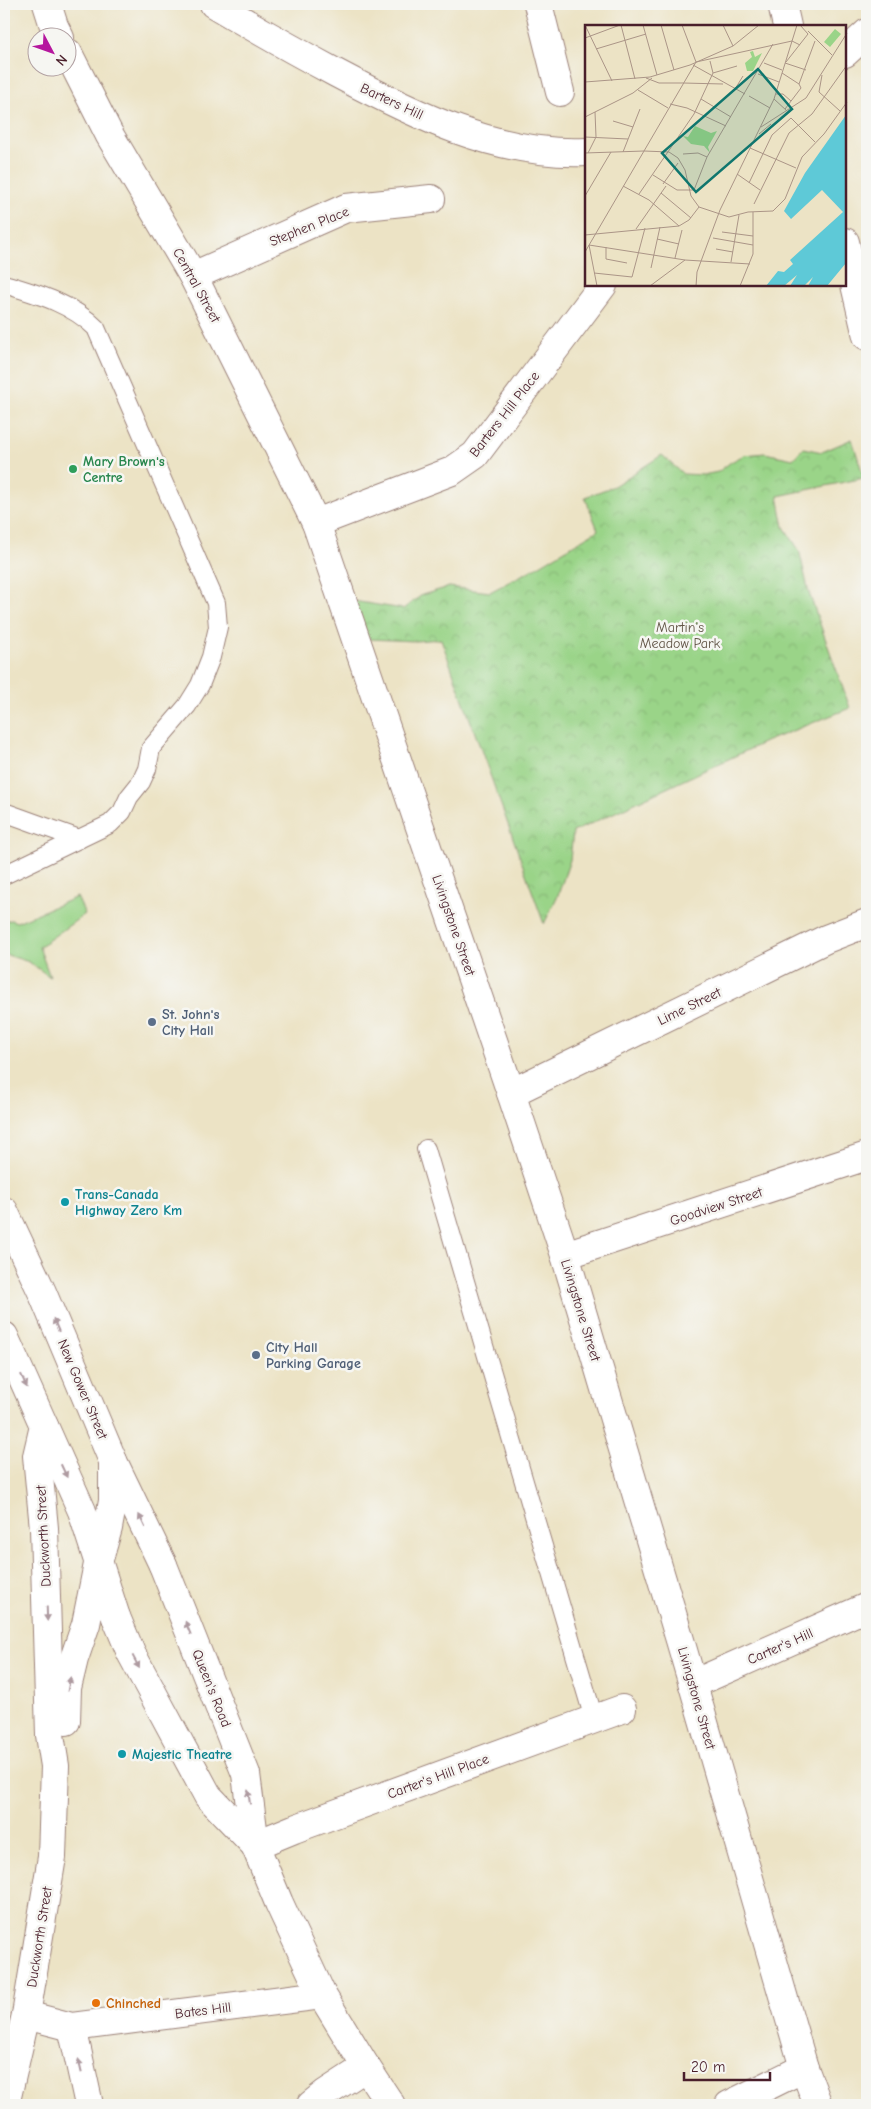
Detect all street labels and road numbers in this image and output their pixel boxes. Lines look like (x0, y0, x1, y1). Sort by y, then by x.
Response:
street label: Barters Hill (358, 79, 426, 123)
street label: Stephen Place (267, 203, 352, 250)
street label: Central Street (169, 245, 225, 326)
street label: Barters Hill Place (466, 368, 543, 461)
street label: Livingstone Street (428, 872, 479, 979)
street label: Lime Street (655, 983, 725, 1029)
street label: Goodview Street (668, 1183, 766, 1229)
street label: Livingstone Street (557, 1257, 604, 1364)
street label: New Gower Street (54, 1337, 112, 1443)
street label: Duckworth Street (32, 1484, 55, 1587)
street label: Carter's Hill (745, 1624, 816, 1669)
street label: Livingstone Street (674, 1645, 720, 1752)
street label: Queen's Road (188, 1647, 235, 1730)
street label: Carter's Hill Place (385, 1750, 491, 1803)
street label: Duckworth Street (23, 1884, 56, 1989)
street label: Bates Hill (174, 1999, 232, 2022)

